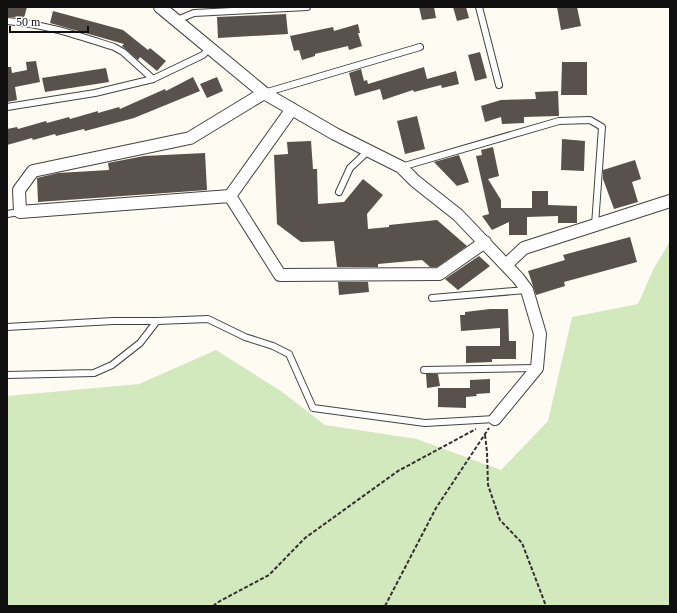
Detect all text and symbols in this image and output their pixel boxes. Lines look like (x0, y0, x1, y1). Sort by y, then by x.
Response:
scale bar (10, 8, 88, 34)
text: 50 m (16, 15, 41, 29)

